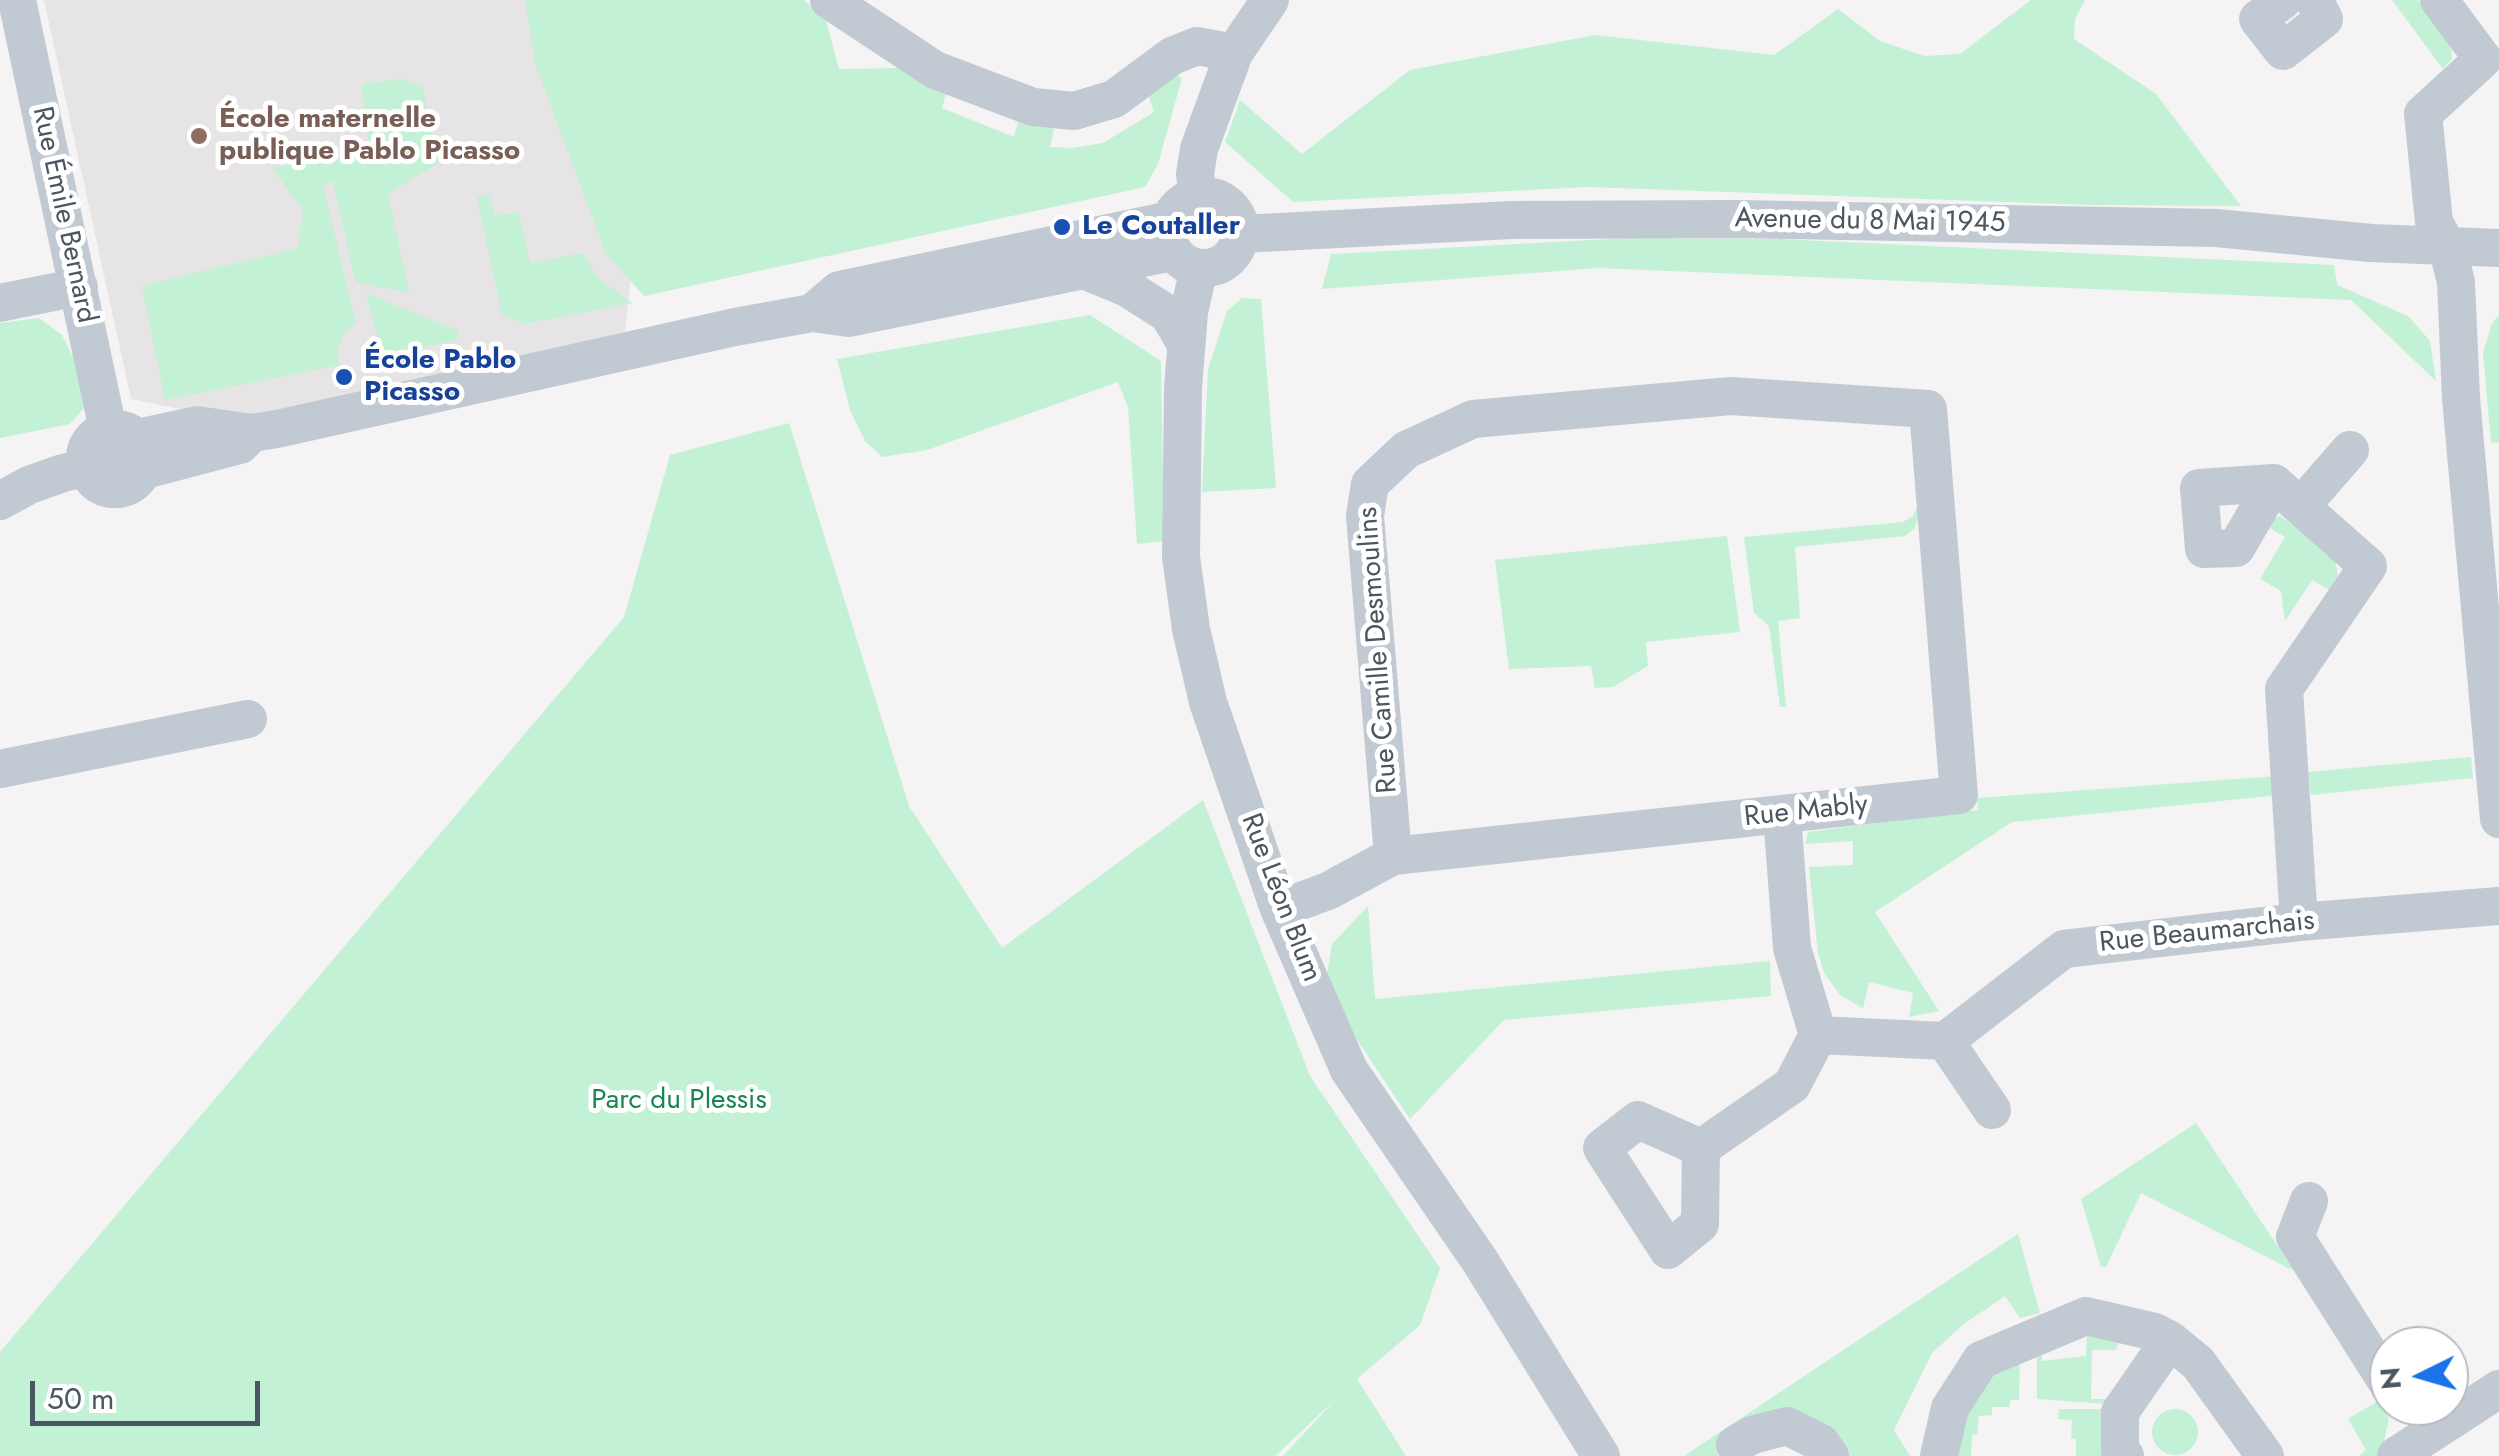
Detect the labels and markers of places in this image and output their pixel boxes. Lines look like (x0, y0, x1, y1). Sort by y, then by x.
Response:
place label: École maternelle publique Pablo Picasso (219, 103, 520, 169)
marker: École maternelle publique Pablo Picasso (188, 125, 210, 147)
place label: Le Coutaller (1082, 210, 1240, 244)
marker: Le Coutaller (1051, 216, 1073, 238)
place label: École Pablo Picasso (364, 344, 516, 410)
marker: École Pablo Picasso (333, 366, 355, 388)

